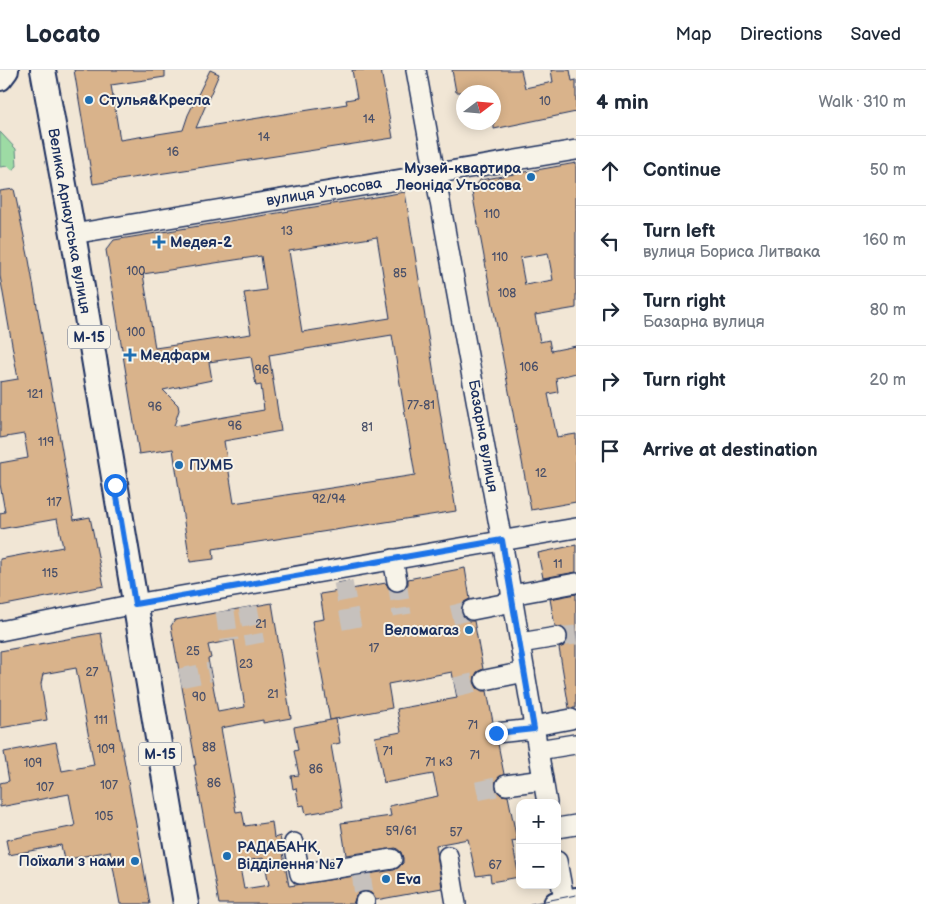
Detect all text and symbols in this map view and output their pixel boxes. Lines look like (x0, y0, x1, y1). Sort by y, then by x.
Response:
text: Locato (25, 20, 100, 49)
text: Map (676, 24, 712, 45)
text: Directions (740, 24, 822, 45)
text: Saved (850, 24, 901, 45)
north arrow (456, 85, 501, 130)
text: 4 min (596, 90, 649, 115)
place label: Стулья&Кресла (99, 91, 211, 110)
text: Walk · 310 m (818, 93, 906, 112)
marker: Стулья&Кресла (83, 94, 95, 106)
house number: 10 (539, 94, 551, 109)
house number: 14 (363, 112, 376, 127)
street label: Велика Арнаутська вулиця (43, 127, 95, 315)
house number: 14 (258, 130, 271, 145)
house number: 16 (167, 145, 179, 160)
icon: ahead (596, 157, 624, 185)
place label: Музей-квартира Леоніда Утьосова (395, 159, 521, 195)
text: Continue (643, 159, 721, 182)
text: 50 m (870, 161, 906, 180)
marker: Музей-квартира Леоніда Утьосова (525, 171, 537, 183)
street label: вулиця Утьосова (265, 173, 383, 211)
house number: 110 (484, 207, 500, 222)
text: Turn left (643, 220, 715, 243)
house number: 13 (281, 224, 293, 239)
icon: left (596, 227, 624, 255)
text: 160 m (863, 231, 906, 250)
place label: Медея-2 (170, 233, 232, 252)
marker: Медея-2 (152, 235, 166, 249)
text: вулиця Бориса Литвака (643, 243, 820, 262)
house number: 110 (492, 250, 508, 265)
house number: 100 (127, 264, 145, 279)
house number: 85 (393, 266, 407, 281)
house number: 108 (498, 286, 516, 301)
text: Turn right (643, 290, 726, 313)
icon: right (596, 297, 624, 325)
text: 80 m (870, 301, 906, 320)
text: Базарна вулиця (643, 313, 765, 332)
house number: 100 (127, 325, 145, 340)
road number: М-15 (68, 326, 110, 348)
place label: Медфарм (140, 346, 210, 365)
marker: Медфарм (124, 349, 136, 361)
house number: 106 (519, 360, 539, 375)
house number: 96 (255, 363, 269, 378)
icon: right (596, 367, 624, 395)
text: Turn right (643, 369, 726, 392)
text: 20 m (870, 371, 906, 390)
street label: Базарна вулиця (464, 378, 502, 494)
house number: 121 (27, 387, 43, 402)
house number: 77-81 (407, 398, 435, 413)
house number: 96 (148, 400, 162, 415)
house number: 96 (228, 419, 242, 434)
house number: 81 (361, 420, 373, 435)
house number: 119 (38, 435, 54, 450)
icon: arrive (596, 437, 624, 465)
text: Arrive at destination (643, 439, 818, 462)
place label: ПУМБ (189, 456, 233, 475)
marker: ПУМБ (173, 459, 185, 471)
house number: 12 (535, 466, 547, 481)
route start (104, 474, 127, 497)
house number: 92/94 (312, 492, 347, 507)
house number: 117 (46, 495, 62, 510)
house number: 11 (553, 557, 563, 572)
house number: 115 (42, 566, 58, 581)
house number: 21 (255, 617, 267, 632)
place label: Веломагаз (384, 621, 459, 640)
marker: Веломагаз (463, 624, 475, 636)
house number: 17 (369, 641, 379, 656)
house number: 25 (186, 644, 200, 659)
house number: 23 (239, 657, 253, 672)
house number: 27 (86, 665, 99, 680)
house number: 21 (267, 687, 279, 702)
house number: 90 (192, 690, 206, 705)
house number: 111 (94, 713, 108, 728)
house number: 71 (468, 718, 478, 733)
route end (485, 722, 508, 745)
house number: 88 (202, 740, 216, 755)
house number: 109 (97, 742, 115, 757)
road number: М-15 (139, 742, 181, 766)
house number: 71 (383, 744, 393, 759)
house number: 71 (470, 748, 480, 763)
house number: 71 к3 (425, 755, 453, 770)
house number: 109 (24, 756, 42, 771)
house number: 86 (309, 762, 323, 777)
house number: 86 (207, 776, 221, 791)
house number: 107 (100, 778, 118, 793)
house number: 107 (36, 780, 54, 795)
map controls (516, 799, 561, 889)
button: + (516, 799, 561, 844)
house number: 105 (95, 809, 113, 824)
house number: 59/61 (385, 824, 417, 839)
house number: 57 (450, 825, 462, 840)
place label: РАДАБАНК, Відділення №7 (237, 838, 344, 874)
button: − (516, 844, 561, 889)
marker: РАДАБАНК, Відділення №7 (221, 850, 233, 862)
place label: Поїхали з нами (19, 852, 125, 871)
marker: Поїхали з нами (129, 855, 141, 867)
house number: 67 (488, 858, 502, 873)
place label: Eva (396, 870, 421, 889)
marker: Eva (380, 873, 392, 885)

